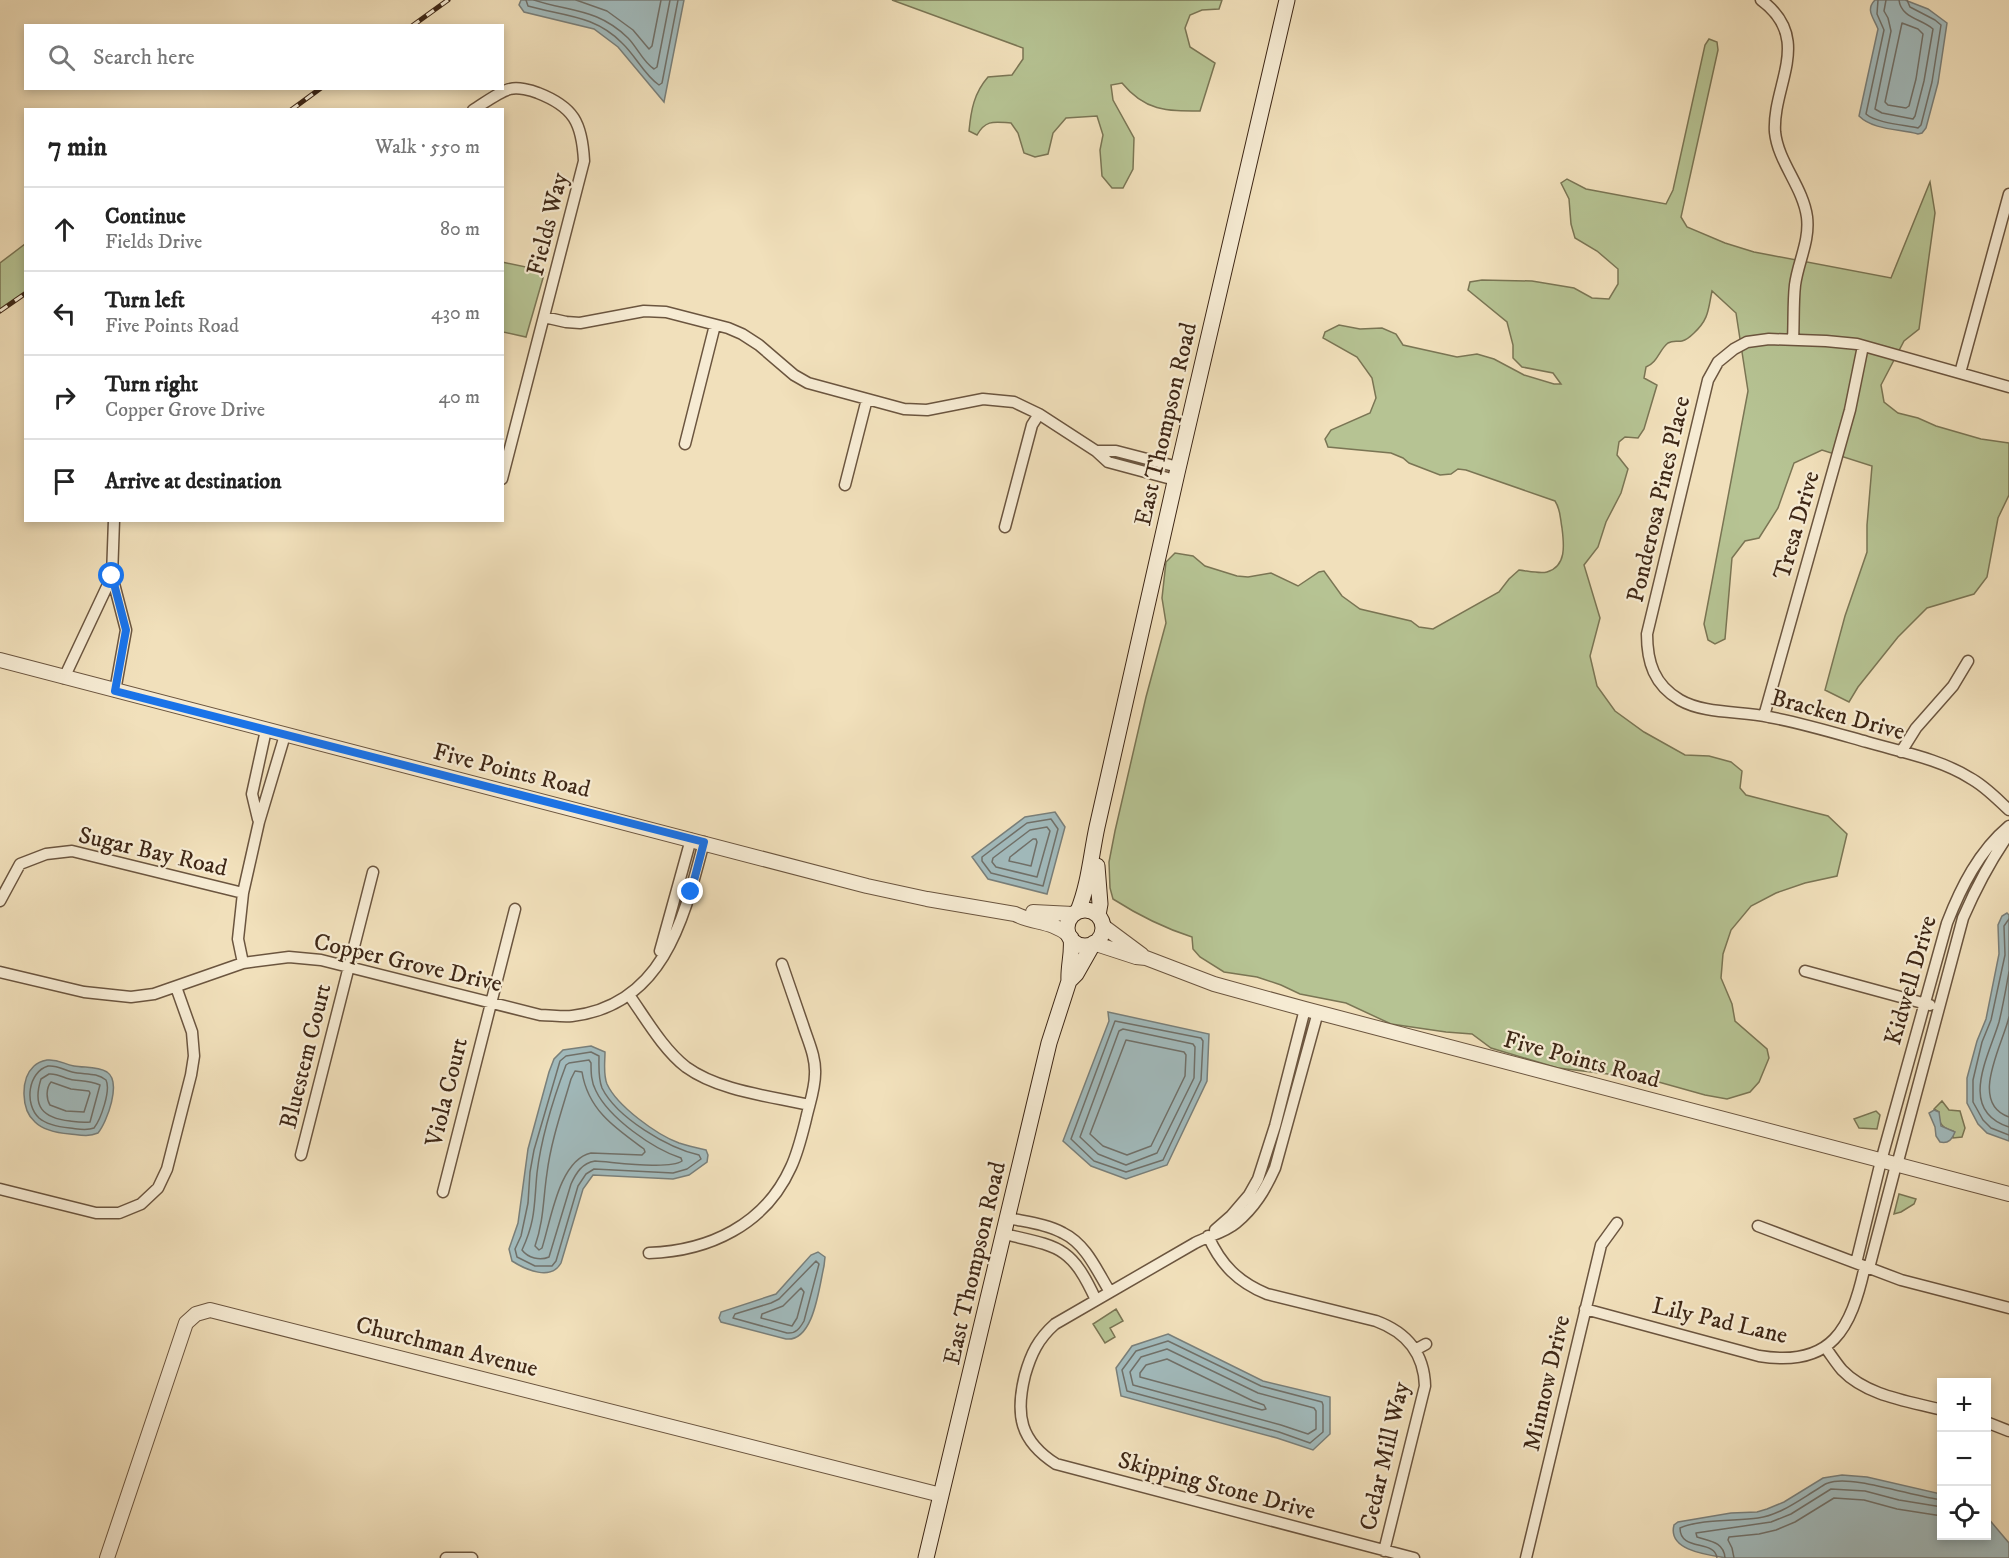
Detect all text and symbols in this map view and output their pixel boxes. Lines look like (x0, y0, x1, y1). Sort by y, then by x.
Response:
search box (24, 24, 504, 90)
icon: search (45, 41, 78, 74)
text: Search here (93, 44, 195, 71)
text: 7 min (48, 131, 107, 164)
text: Walk · 550 m (375, 135, 480, 160)
street label: Fields Way (521, 169, 575, 279)
text: Continue (105, 203, 186, 230)
icon: ahead (48, 213, 81, 246)
text: 80 m (440, 217, 480, 242)
text: Fields Drive (105, 230, 202, 255)
text: Turn left (105, 287, 185, 314)
icon: left (48, 297, 81, 330)
text: 430 m (431, 301, 480, 326)
text: Five Points Road (105, 314, 239, 339)
street label: East Thompson Road (1128, 320, 1204, 529)
text: Turn right (105, 371, 198, 398)
icon: right (48, 381, 81, 414)
text: 40 m (438, 385, 480, 410)
street label: Ponderosa Pines Place (1621, 393, 1697, 605)
text: Copper Grove Drive (105, 398, 265, 423)
icon: arrive (48, 465, 81, 498)
text: Arrive at destination (105, 468, 282, 495)
street label: Tresa Drive (1767, 468, 1827, 583)
route start (98, 562, 124, 588)
street label: Bracken Drive (1768, 683, 1908, 747)
street label: Five Points Road (430, 737, 593, 805)
street label: Sugar Bay Road (76, 820, 230, 884)
route end (677, 878, 703, 904)
street label: Kidwell Drive (1878, 912, 1944, 1048)
street label: Copper Grove Drive (311, 927, 505, 999)
street label: Bluestem Court (273, 980, 339, 1132)
street label: Five Points Road (1500, 1025, 1663, 1095)
street label: Viola Court (419, 1034, 475, 1151)
street label: East Thompson Road (937, 1159, 1013, 1368)
street label: Lily Pad Lane (1649, 1291, 1790, 1351)
street label: Churchman Avenue (352, 1310, 541, 1384)
street label: Minnow Drive (1517, 1312, 1577, 1454)
street label: Cedar Mill Way (1353, 1378, 1417, 1534)
map controls (1937, 1378, 1991, 1540)
button: + (1937, 1378, 1991, 1432)
button: − (1937, 1432, 1991, 1486)
street label: Skipping Stone Drive (1115, 1445, 1319, 1527)
button: locate (1937, 1486, 1991, 1540)

